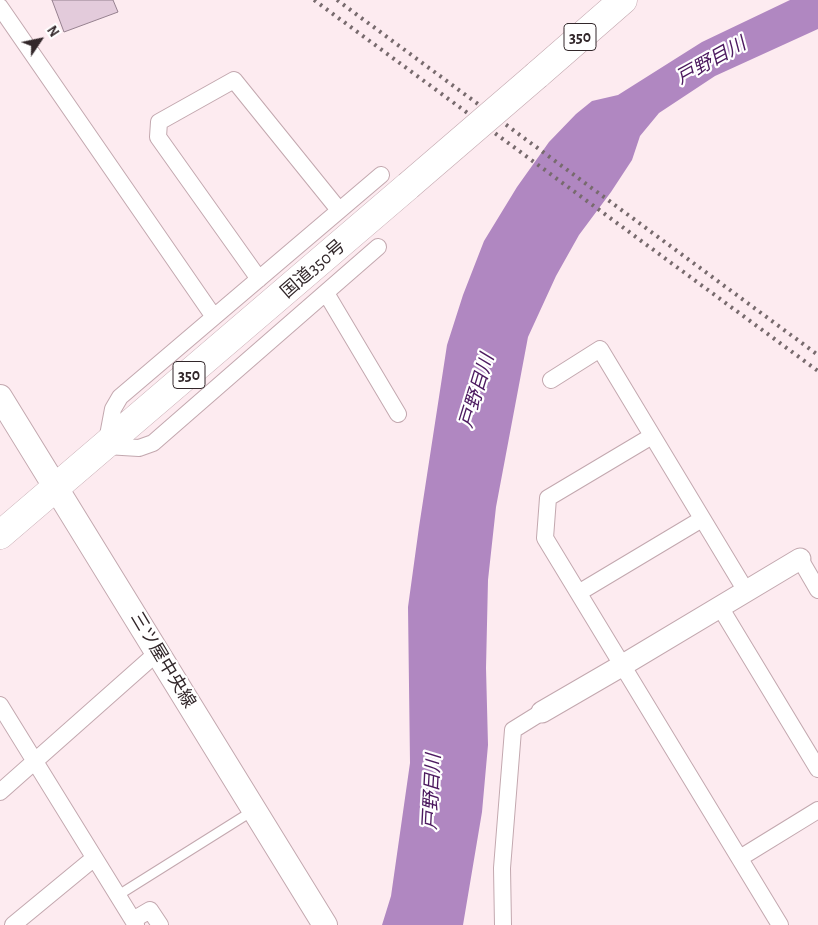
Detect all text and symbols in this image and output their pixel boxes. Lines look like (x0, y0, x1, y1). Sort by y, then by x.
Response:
north arrow (15, 15, 65, 65)
text: N (44, 24, 61, 40)
road number: 350 (564, 24, 596, 51)
water label: 戸野目川 (672, 33, 750, 89)
street label: 国道350号 (276, 235, 350, 303)
water label: 戸野目川 (455, 351, 499, 431)
road number: 350 (173, 362, 205, 388)
street label: 三ツ屋中央線 (126, 608, 200, 712)
water label: 戸野目川 (419, 753, 445, 831)

